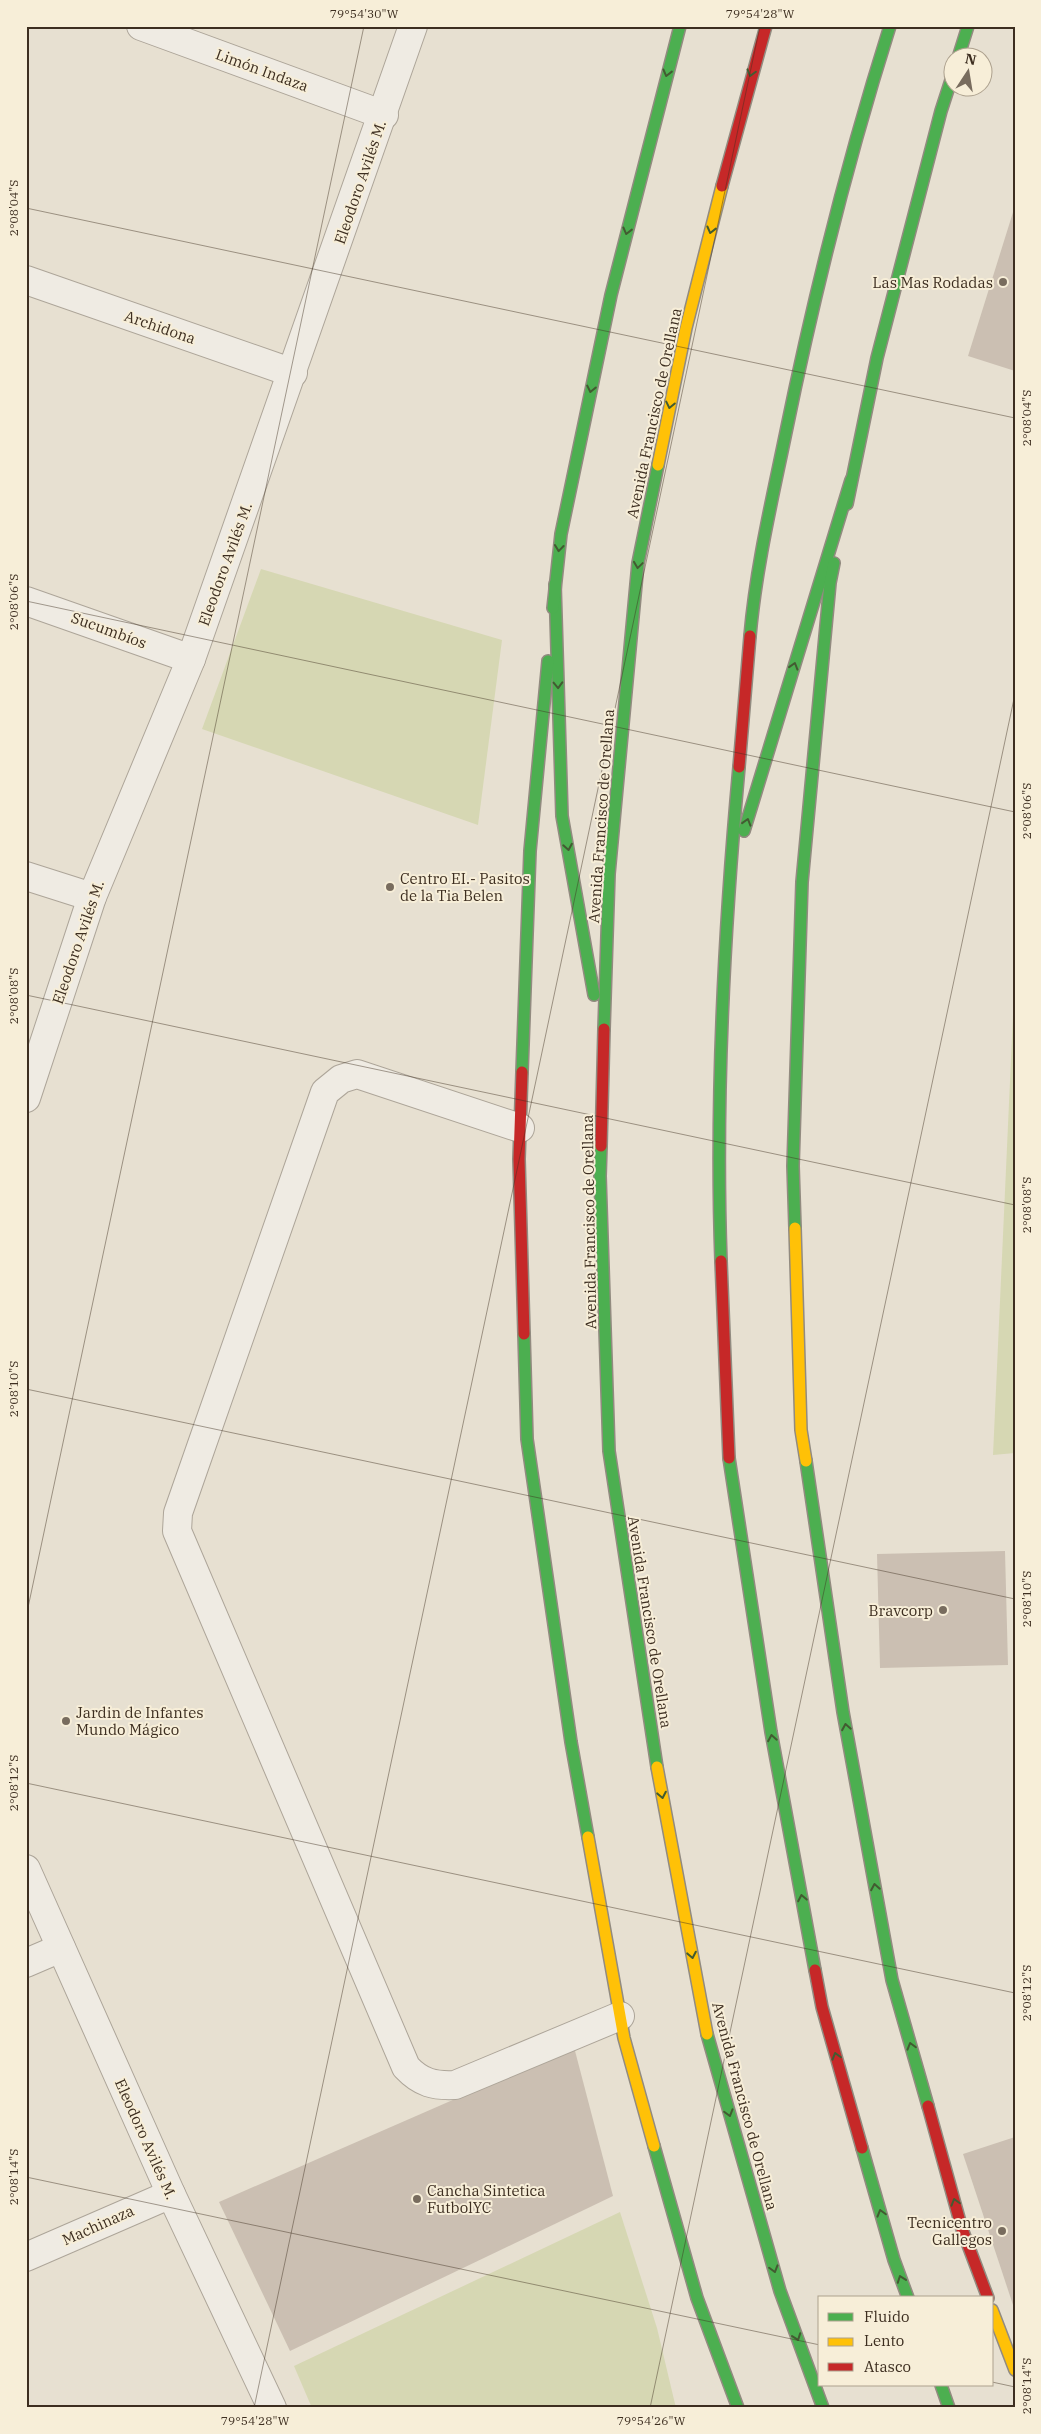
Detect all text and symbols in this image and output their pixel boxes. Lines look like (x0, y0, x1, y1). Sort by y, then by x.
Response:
text: 79°54'30"W (330, 6, 399, 21)
text: 79°54'28"W (726, 6, 795, 21)
street label: Limón Indaza (213, 44, 311, 96)
north arrow (944, 48, 994, 98)
text: N (963, 49, 978, 69)
one-way arrow (747, 68, 757, 76)
one-way arrow (662, 69, 673, 78)
street label: Eleodoro Avilés M. (330, 117, 390, 247)
text: 2°08'04"S (6, 180, 21, 236)
one-way arrow (622, 226, 633, 235)
one-way arrow (706, 226, 717, 235)
place label: Las Mas Rodadas (873, 273, 993, 292)
marker: Las Mas Rodadas (997, 276, 1009, 288)
street label: Archidona (122, 306, 198, 348)
street label: Avenida Francisco de Orellana (622, 306, 686, 520)
one-way arrow (586, 385, 597, 394)
text: 2°08'04"S (1019, 390, 1034, 446)
one-way arrow (665, 401, 676, 410)
street label: Eleodoro Avilés M. (194, 500, 256, 628)
one-way arrow (554, 545, 565, 553)
one-way arrow (633, 561, 644, 569)
text: 2°08'06"S (6, 574, 21, 630)
street label: Sucumbíos (69, 608, 149, 652)
one-way arrow (789, 663, 799, 671)
one-way arrow (553, 682, 563, 690)
street label: Avenida Francisco de Orellana (584, 708, 618, 924)
text: 2°08'06"S (1019, 783, 1034, 839)
one-way arrow (741, 818, 751, 826)
one-way arrow (562, 843, 572, 852)
place label: Centro EI.- Pasitos de la Tia Belen (400, 869, 530, 905)
street label: Eleodoro Avilés M. (48, 877, 108, 1007)
marker: Centro EI.- Pasitos de la Tia Belen (384, 881, 396, 893)
text: 2°08'08"S (6, 968, 21, 1024)
street label: Avenida Francisco de Orellana (578, 1114, 600, 1330)
text: 2°08'08"S (1019, 1177, 1034, 1233)
text: 2°08'10"S (6, 1361, 21, 1417)
street label: Avenida Francisco de Orellana (624, 1514, 676, 1730)
text: 2°08'10"S (1019, 1571, 1034, 1627)
place label: Bravcorp (869, 1601, 933, 1620)
marker: Bravcorp (937, 1604, 949, 1616)
place label: Jardin de Infantes Mundo Mágico (76, 1703, 204, 1739)
marker: Jardin de Infantes Mundo Mágico (60, 1715, 72, 1727)
one-way arrow (842, 1723, 852, 1732)
one-way arrow (767, 1734, 777, 1742)
text: 2°08'12"S (6, 1755, 21, 1811)
one-way arrow (657, 1791, 667, 1799)
one-way arrow (871, 1883, 881, 1892)
one-way arrow (797, 1893, 807, 1902)
one-way arrow (687, 1950, 697, 1959)
text: 2°08'12"S (1019, 1965, 1034, 2021)
street label: Avenida Francisco de Orellana (708, 2000, 782, 2212)
one-way arrow (906, 2042, 916, 2050)
one-way arrow (832, 2053, 842, 2061)
street label: Eleodoro Avilés M. (111, 2076, 181, 2202)
one-way arrow (724, 2108, 734, 2116)
text: 2°08'14"S (6, 2149, 21, 2205)
place label: Cancha Sintetica FutbolYC (427, 2181, 546, 2217)
marker: Cancha Sintetica FutbolYC (411, 2193, 423, 2205)
one-way arrow (950, 2199, 960, 2207)
street label: Machinaza (59, 2201, 137, 2249)
one-way arrow (876, 2209, 886, 2217)
place label: Tecnicentro Gallegos (907, 2213, 992, 2249)
marker: Tecnicentro Gallegos (996, 2225, 1008, 2237)
one-way arrow (768, 2264, 778, 2273)
one-way arrow (897, 2275, 907, 2283)
legend (818, 2296, 994, 2386)
text: Fluido (864, 2307, 909, 2326)
text: Lento (864, 2331, 904, 2350)
one-way arrow (791, 2332, 801, 2341)
text: Atasco (864, 2357, 911, 2376)
text: 2°08'14"S (1019, 2358, 1034, 2414)
text: 79°54'28"W (221, 2413, 290, 2428)
text: 79°54'26"W (617, 2413, 686, 2428)

